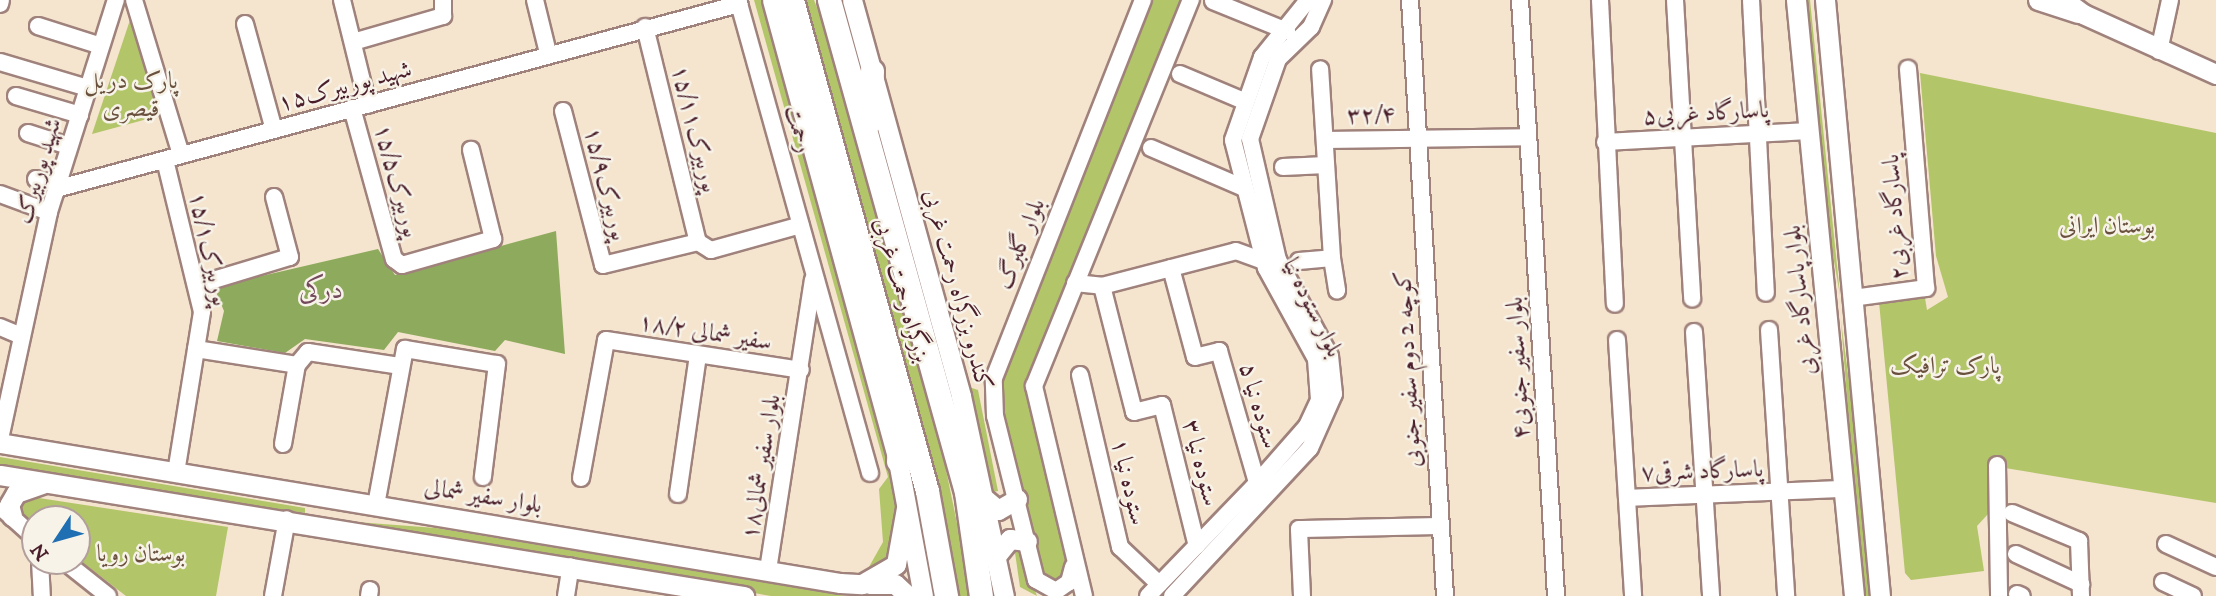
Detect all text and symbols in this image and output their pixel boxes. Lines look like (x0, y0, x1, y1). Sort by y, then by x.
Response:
street label: شهید پوربیرک۱۵ (275, 55, 415, 119)
street label: پوربیرک۱۵/۱۱ (664, 62, 724, 196)
park label: پارک دریل قیصری (84, 68, 178, 124)
street label: پاسارگاد غربی۵ (1642, 96, 1770, 132)
street label: ۳۲/۴ (1346, 101, 1396, 131)
street label: رحمت (778, 102, 818, 156)
street label: شهید پوربیرک (9, 115, 69, 227)
street label: پوربیرک۱۵/۵ (367, 121, 425, 241)
street label: پوربیرک۱۵/۹ (577, 124, 633, 244)
street label: پاسارگاد غربی۲ (1877, 153, 1915, 281)
street label: کندرو بزرگراه رحمت غربی (916, 186, 998, 394)
street label: پوربیرک۱۵/۱ (182, 189, 234, 309)
street label: بلوار گلبرگ (990, 194, 1052, 294)
park label: بوستان ایرانی (2059, 213, 2155, 241)
street label: بزرگراه رحمت غربی (867, 214, 935, 366)
street label: بلوار پاسارگاد غربی (1779, 224, 1823, 376)
street label: بلوار ستوده نیا (1276, 254, 1348, 362)
street label: کوچه 2 دوم سفیر جنوبی (1389, 270, 1429, 468)
district label: درکی (299, 275, 343, 307)
street label: بلوار سفیر جنوبی۴ (1501, 296, 1537, 440)
street label: سفیر شمالی ۱۸/۲ (636, 308, 774, 358)
park label: پارک ترافیک (1890, 353, 2000, 381)
street label: ستوده نیا ۵ (1232, 360, 1284, 452)
street label: بلوار سفیر شمالی۱۸ (736, 392, 788, 542)
street label: ستوده نیا ۳ (1175, 417, 1225, 509)
street label: ستوده نیا ۱ (1104, 436, 1152, 528)
street label: پاسارگاد شرقی۷ (1640, 455, 1764, 489)
street label: بلوار سفیر شمالی (422, 473, 544, 521)
north arrow (21, 505, 91, 575)
text: N (26, 538, 54, 565)
park label: بوستان رویا (97, 541, 185, 569)

